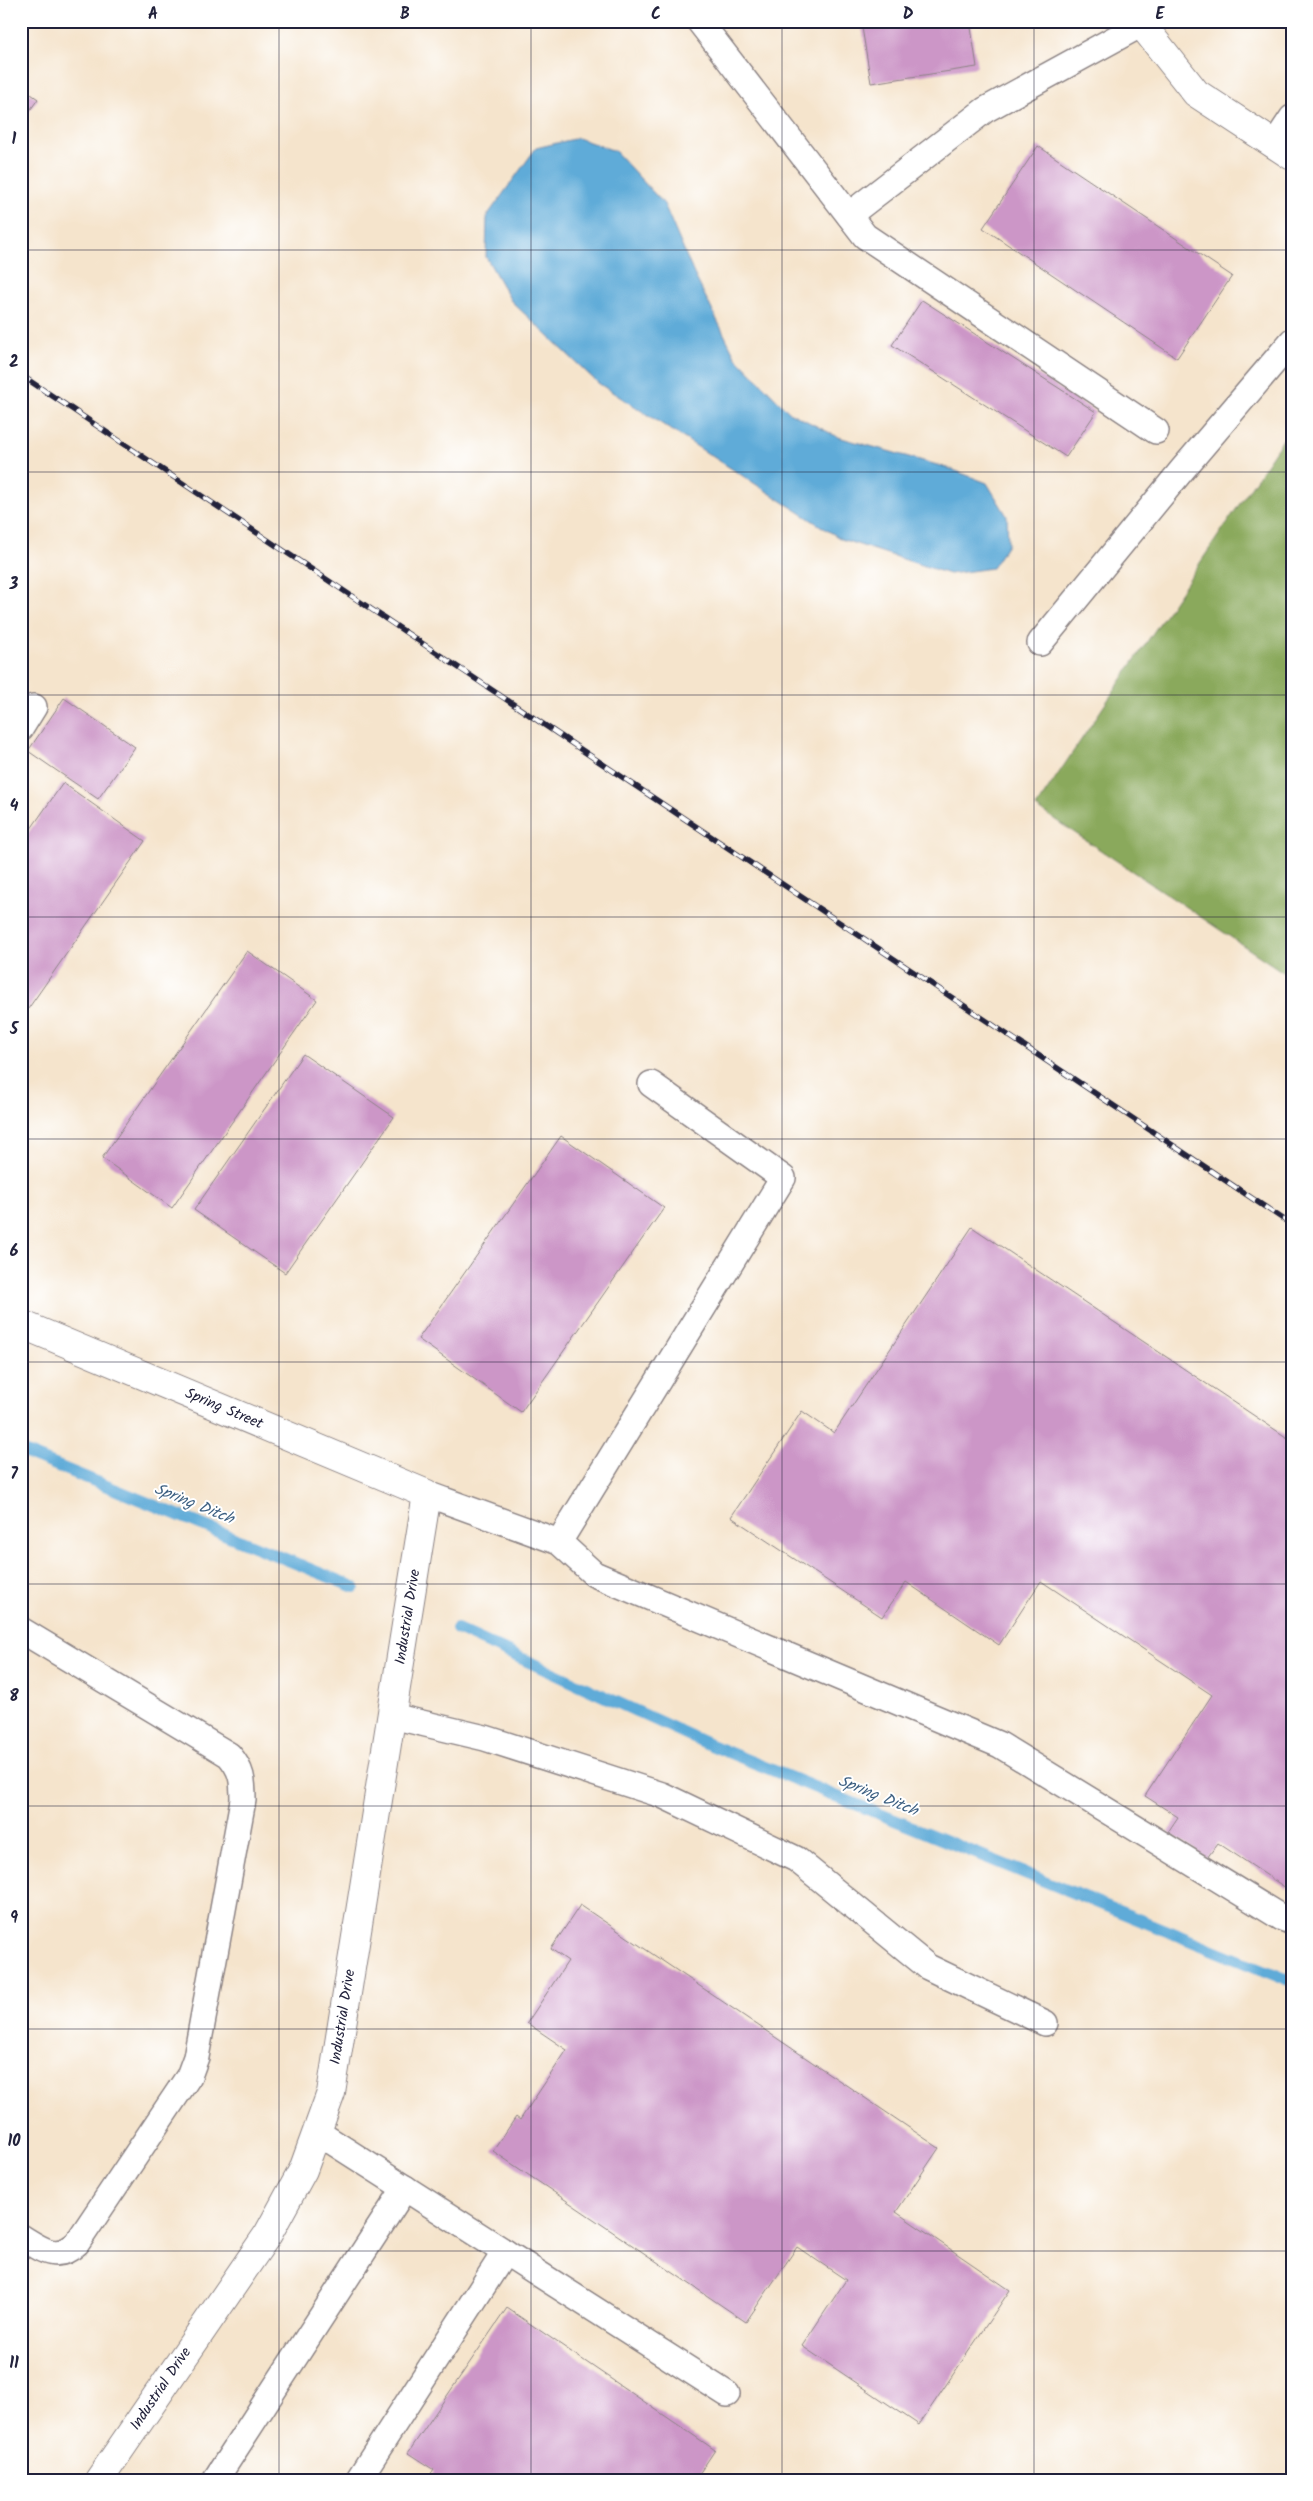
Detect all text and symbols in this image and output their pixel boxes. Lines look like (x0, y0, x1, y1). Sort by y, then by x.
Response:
text: A (148, 2, 158, 27)
text: B (400, 2, 410, 27)
text: C (651, 2, 661, 27)
text: D (903, 2, 914, 27)
text: E (1156, 2, 1166, 27)
text: 1 (12, 127, 17, 152)
text: 2 (9, 350, 19, 375)
text: 3 (9, 572, 19, 597)
text: 4 (10, 794, 19, 819)
text: 5 (9, 1017, 20, 1042)
text: 6 (10, 1239, 19, 1264)
street label: Spring Street (181, 1382, 267, 1436)
text: 7 (10, 1462, 18, 1487)
water label: Spring Ditch (150, 1477, 239, 1532)
street label: Industrial Drive (389, 1567, 427, 1666)
text: 8 (9, 1684, 19, 1709)
water label: Spring Ditch (834, 1769, 923, 1824)
text: 9 (10, 1906, 18, 1931)
street label: Industrial Drive (324, 1967, 362, 2066)
text: 10 (7, 2129, 21, 2154)
street label: Industrial Drive (124, 2342, 198, 2436)
text: 11 (9, 2351, 19, 2376)

